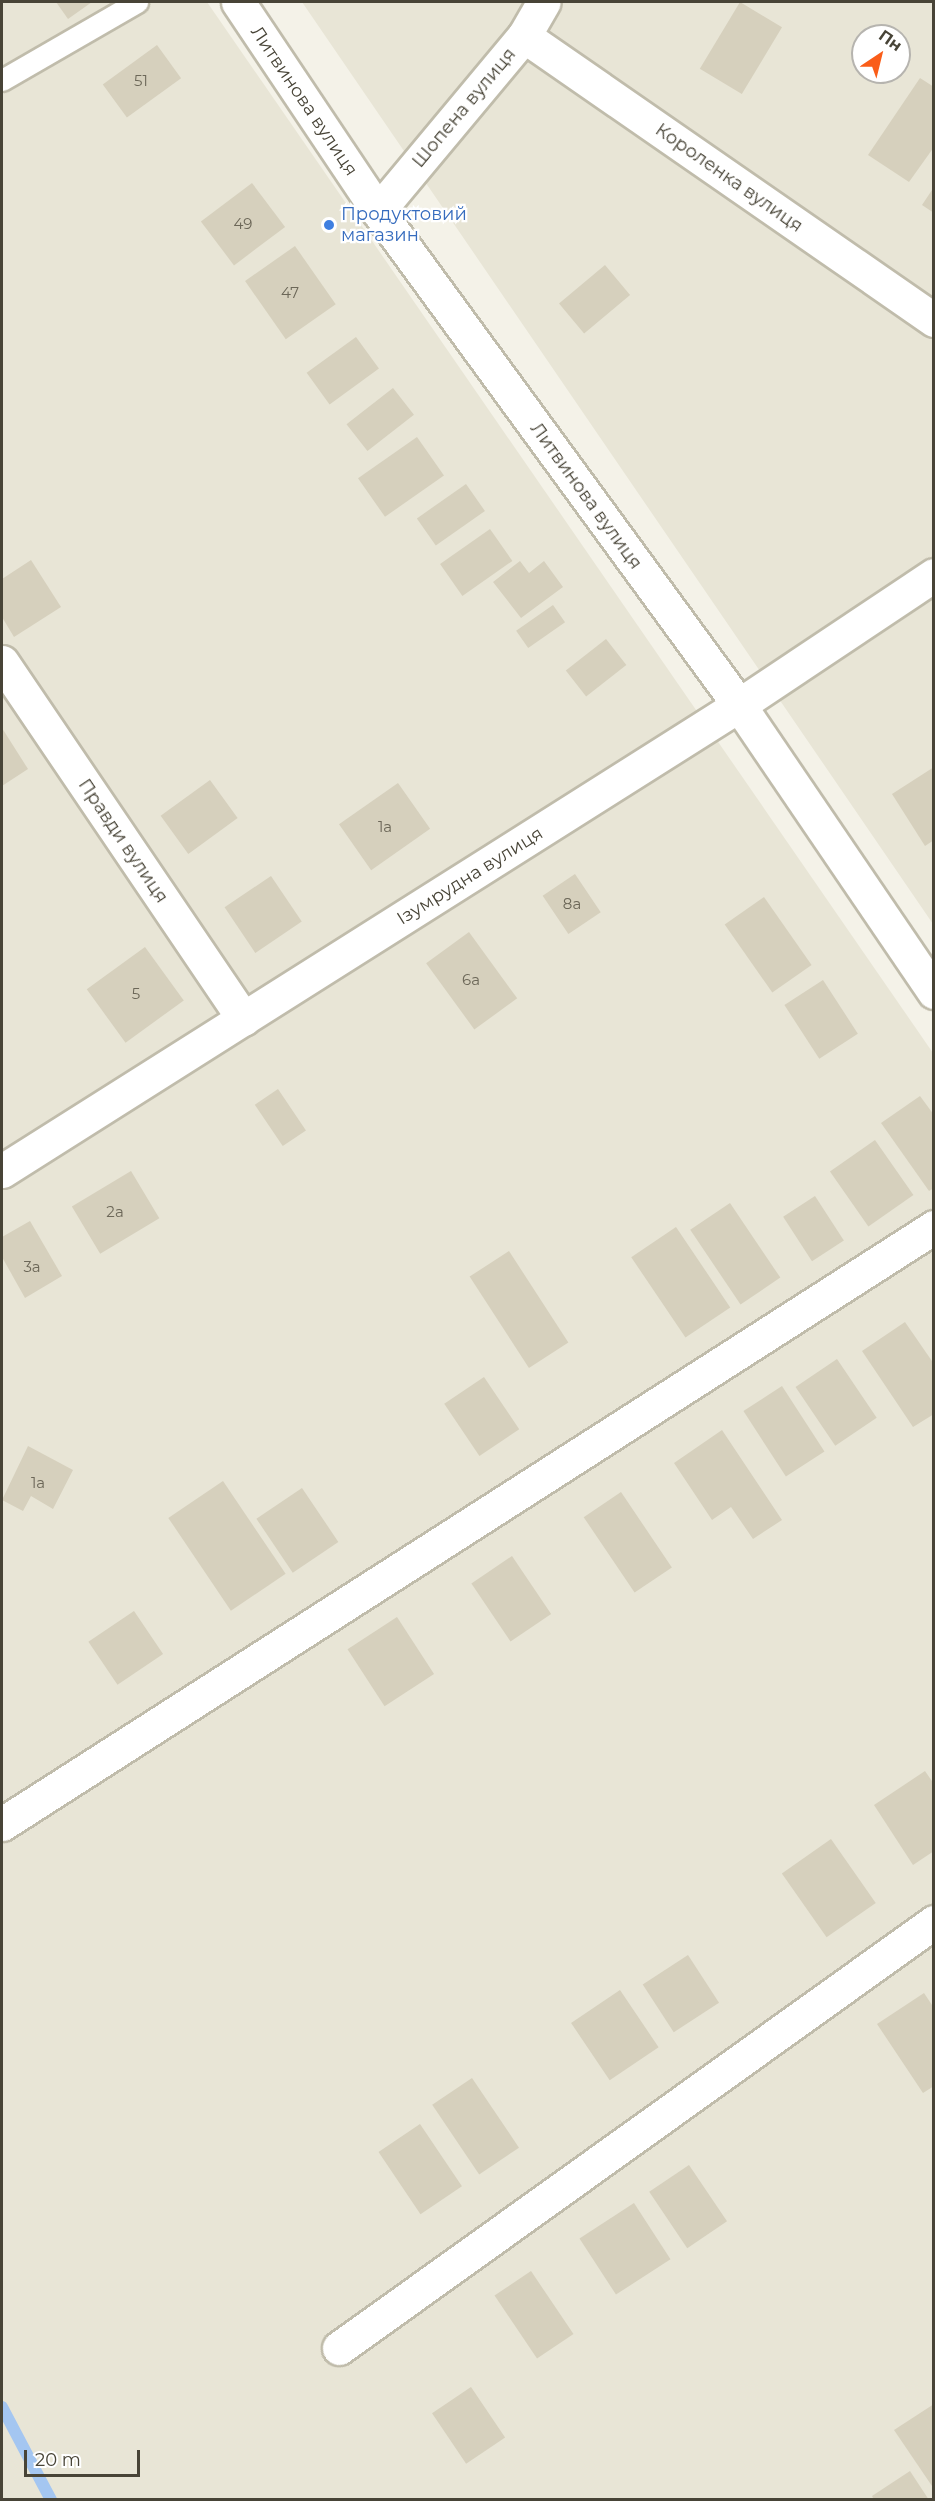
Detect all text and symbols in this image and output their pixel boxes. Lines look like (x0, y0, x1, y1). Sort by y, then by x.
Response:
street label: Литвинова вулиця (246, 22, 362, 180)
north arrow (851, 24, 911, 84)
text: Пн (875, 26, 906, 55)
street label: Шопена вулиця (408, 44, 520, 172)
house number: 51 (134, 72, 148, 90)
street label: Короленка вулиця (651, 119, 807, 237)
place label: Продуктовий магазин (341, 204, 467, 246)
house number: 49 (234, 215, 252, 233)
marker: Продуктовий магазин (322, 218, 336, 232)
house number: 47 (281, 284, 299, 302)
street label: Литвинова вулиця (526, 419, 646, 573)
street label: Правди вулиця (74, 775, 172, 907)
house number: 1а (378, 818, 392, 836)
street label: Ізумрудна вулиця (393, 822, 547, 930)
house number: 8а (563, 895, 581, 913)
house number: 6а (462, 971, 480, 989)
house number: 5 (132, 985, 140, 1003)
house number: 2а (106, 1203, 124, 1221)
house number: 3а (23, 1258, 41, 1276)
house number: 1а (31, 1474, 45, 1492)
scale bar (27, 2438, 142, 2476)
text: 20 m (35, 2449, 81, 2471)

